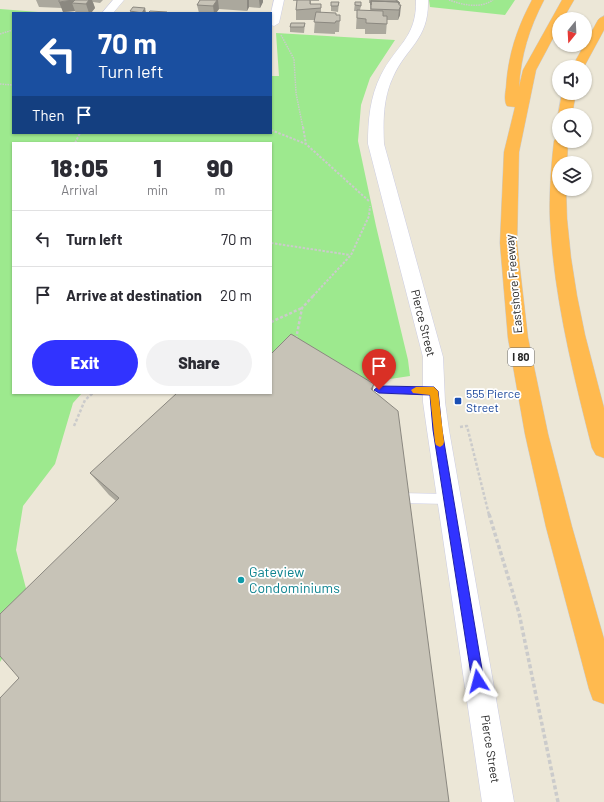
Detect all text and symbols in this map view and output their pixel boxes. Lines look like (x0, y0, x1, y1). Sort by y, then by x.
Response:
north arrow (552, 12, 592, 52)
map controls (552, 12, 592, 196)
text: 70 m (98, 26, 157, 60)
icon: left (32, 28, 84, 80)
text: Turn left (98, 60, 164, 82)
button: sound (552, 60, 592, 100)
icon: arrive (73, 104, 95, 126)
text: Then (32, 106, 65, 124)
button: search (552, 108, 592, 148)
text: 18:05 (51, 153, 108, 182)
text: 1 (153, 153, 162, 182)
text: 90 (207, 153, 233, 182)
button: layers (552, 156, 592, 196)
text: Arrival (61, 182, 98, 198)
text: min (147, 182, 168, 198)
text: m (215, 182, 225, 198)
icon: left (32, 228, 54, 250)
text: Turn left (66, 230, 122, 248)
text: 70 m (221, 230, 252, 248)
street label: Eastshore Freeway (502, 234, 524, 334)
icon: arrive (32, 284, 54, 306)
text: Arrive at destination (66, 286, 202, 304)
text: 20 m (220, 286, 252, 304)
street label: Pierce Street (409, 288, 439, 358)
button: Exit (32, 340, 138, 386)
button: Share (146, 340, 252, 386)
road number: I 80 (508, 348, 534, 366)
pin (362, 349, 396, 390)
icon: arrive (368, 355, 390, 377)
place label: 555 Pierce Street (466, 386, 520, 414)
marker: 555 Pierce Street (453, 396, 463, 406)
place label: Gateview Condominiums (249, 563, 340, 596)
marker: Gateview Condominiums (236, 575, 246, 585)
position arrow (457, 660, 499, 702)
street label: Pierce Street (479, 714, 503, 784)

